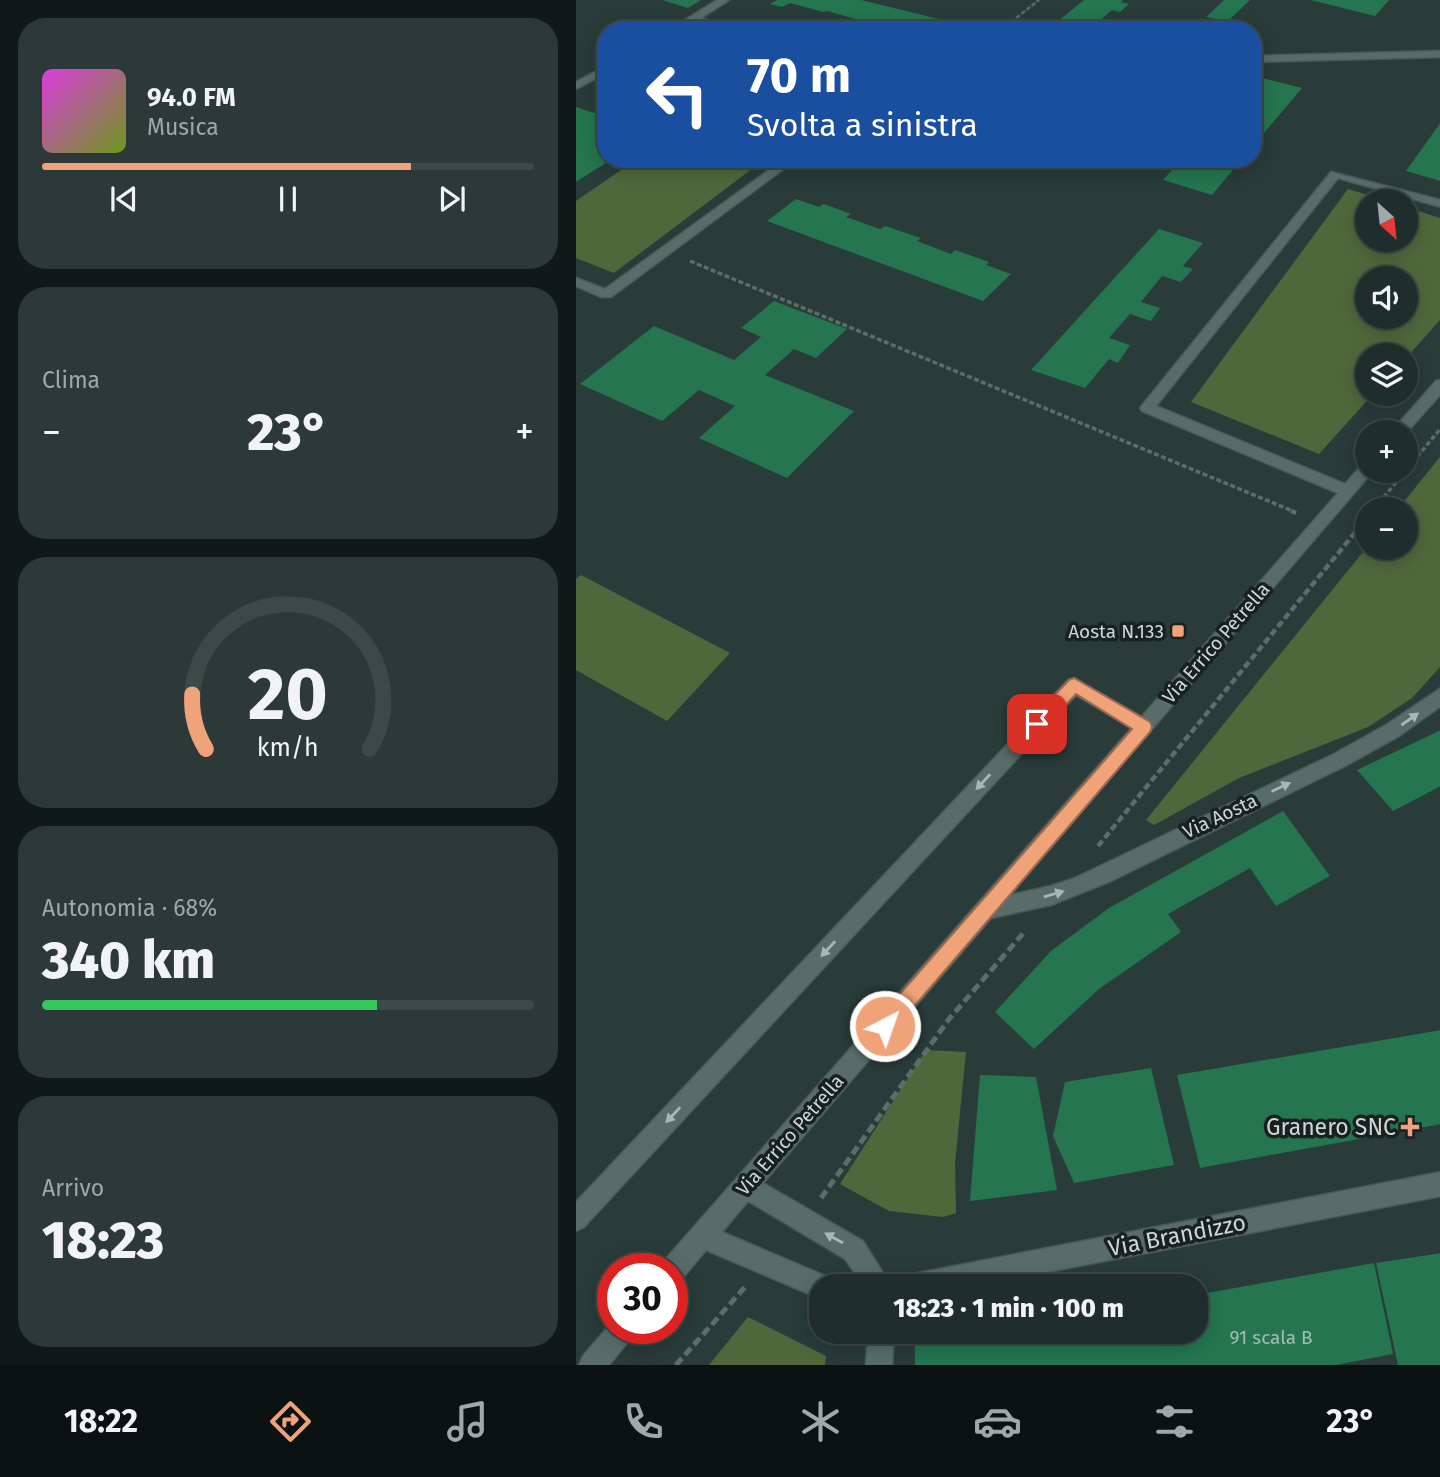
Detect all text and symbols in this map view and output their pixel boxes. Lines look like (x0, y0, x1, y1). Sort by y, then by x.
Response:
text: 70 m (747, 46, 851, 105)
icon: left (632, 49, 723, 140)
text: 94.0 FM (147, 82, 236, 113)
text: Svolta a sinistra (747, 106, 978, 144)
text: Musica (147, 113, 219, 141)
icon: previous (105, 180, 143, 218)
icon: pause (269, 180, 307, 218)
icon: next (433, 180, 471, 218)
north arrow (1355, 189, 1418, 252)
map controls (1355, 189, 1418, 560)
button: sound (1355, 266, 1418, 329)
button: layers (1355, 343, 1418, 406)
text: Clima (42, 366, 100, 394)
text: 23° (247, 401, 329, 464)
text: − (42, 409, 61, 455)
text: + (515, 409, 534, 455)
button: + (1355, 420, 1418, 483)
button: − (1355, 497, 1418, 560)
street label: Via Errico Petrella (1157, 578, 1275, 708)
place label: Aosta N.133 (1068, 620, 1164, 643)
marker: Aosta N.133 (1170, 623, 1186, 639)
text: 20 (248, 651, 328, 738)
pin (1007, 694, 1067, 754)
icon: arrive (1018, 705, 1056, 743)
one-way arrow (1401, 712, 1419, 726)
text: km/h (257, 732, 319, 762)
one-way arrow (975, 774, 991, 791)
one-way arrow (1271, 781, 1291, 793)
street label: Via Aosta (1179, 789, 1261, 843)
one-way arrow (1043, 888, 1065, 899)
text: Autonomia · 68% (42, 894, 217, 922)
text: 340 km (42, 929, 215, 992)
one-way arrow (820, 940, 836, 957)
position arrow (848, 989, 922, 1063)
street label: Via Errico Petrella (731, 1070, 849, 1200)
one-way arrow (665, 1106, 681, 1123)
place label: Granero SNC (1266, 1113, 1396, 1141)
marker: Granero SNC (1402, 1119, 1418, 1135)
text: Arrivo (42, 1174, 104, 1202)
street label: Via Brandizzo (1106, 1208, 1248, 1262)
text: 18:23 (42, 1209, 164, 1272)
one-way arrow (824, 1232, 843, 1244)
speed limit sign: 30 (597, 1253, 688, 1344)
text: 18:23 · 1 min · 100 m (893, 1293, 1124, 1324)
house number: 91 scala B (1229, 1326, 1313, 1349)
icon: directions (266, 1397, 315, 1446)
icon: music (443, 1397, 492, 1446)
icon: phone (619, 1397, 668, 1446)
icon: climate (796, 1397, 845, 1446)
icon: car (973, 1397, 1022, 1446)
icon: filters (1150, 1397, 1199, 1446)
text: 18:22 (64, 1402, 138, 1440)
text: 23° (1326, 1402, 1376, 1440)

